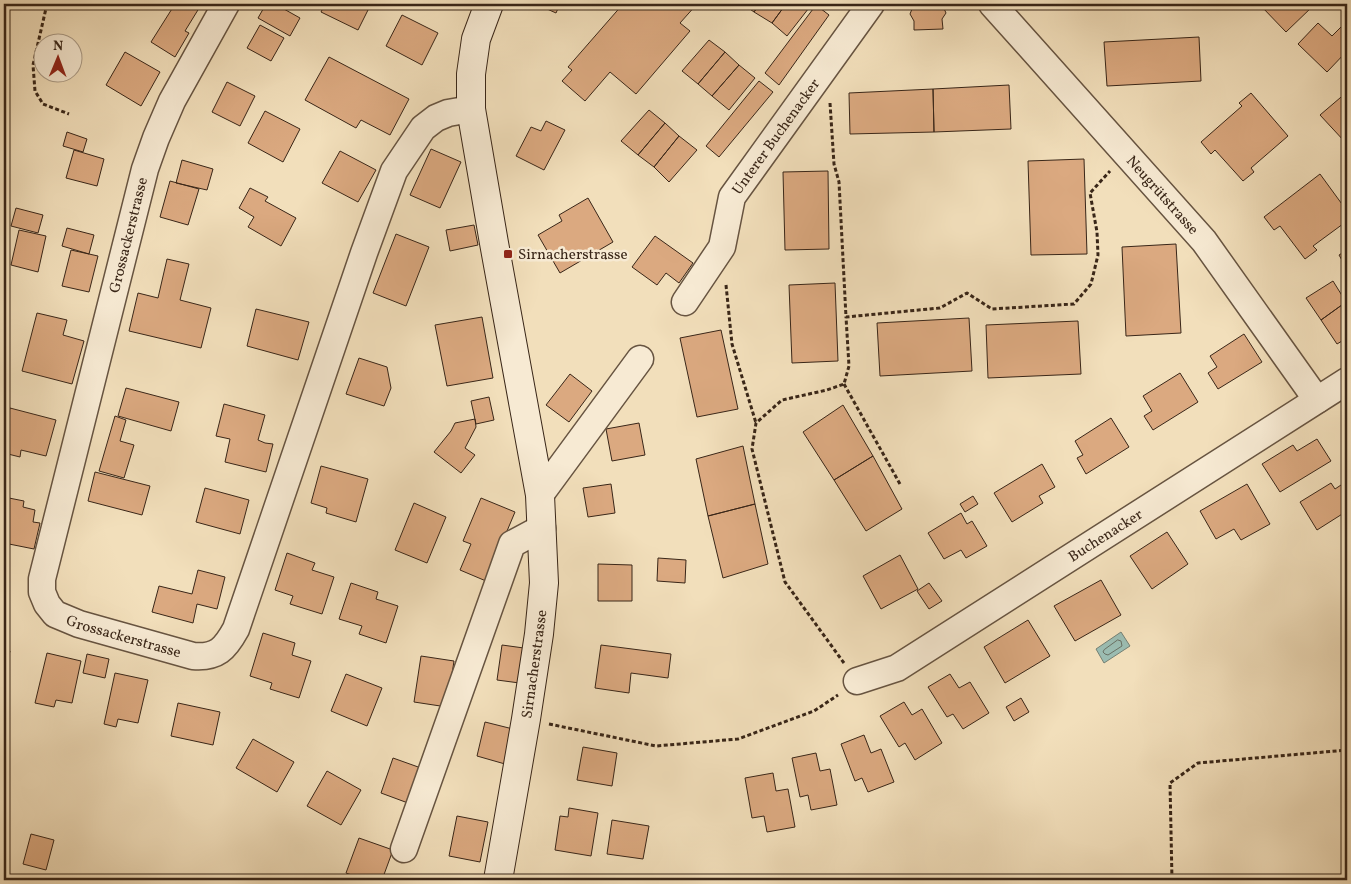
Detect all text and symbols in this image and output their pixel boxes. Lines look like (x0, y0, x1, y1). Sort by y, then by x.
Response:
north arrow (32, 32, 82, 82)
text: N (53, 37, 63, 56)
street label: Unterer Buchenacker (728, 75, 826, 200)
street label: Neugrütstrasse (1120, 152, 1203, 240)
street label: Grossackerstrasse (105, 175, 154, 295)
place label: Sirnacherstrasse (518, 245, 628, 266)
marker: Sirnacherstrasse (502, 248, 514, 260)
street label: Buchenacker (1065, 505, 1147, 568)
street label: Sirnacherstrasse (517, 608, 554, 720)
street label: Grossackerstrasse (62, 611, 183, 664)

